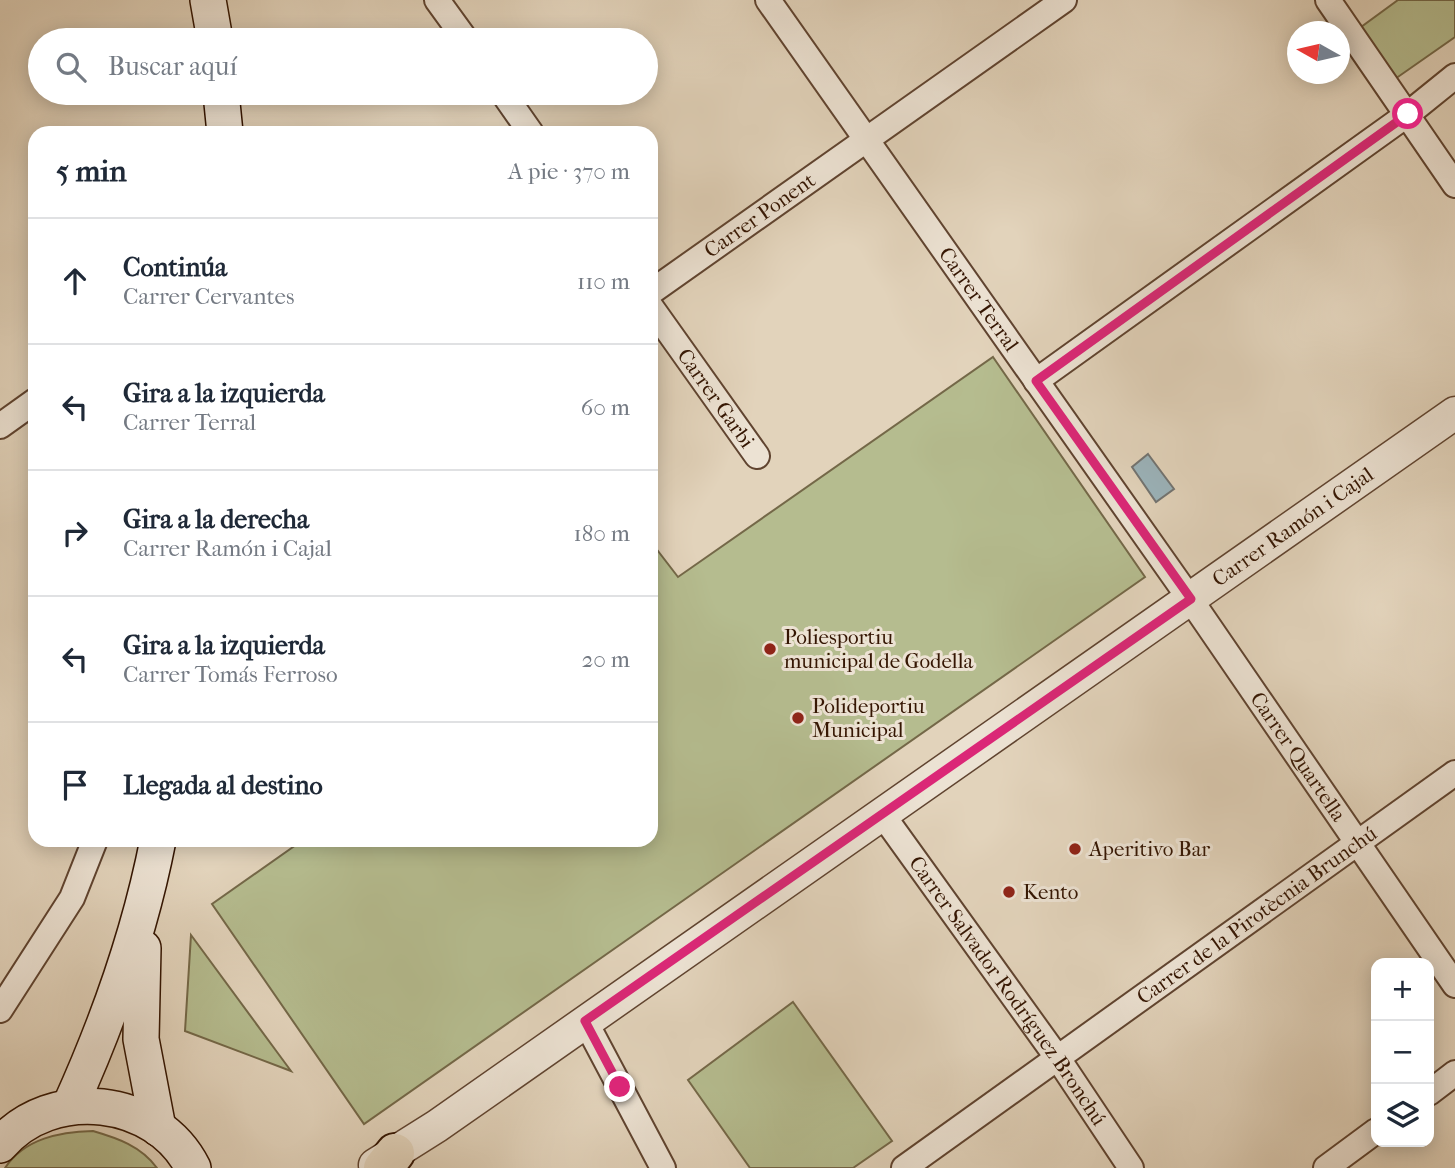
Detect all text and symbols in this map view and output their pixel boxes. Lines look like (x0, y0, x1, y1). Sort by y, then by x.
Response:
north arrow (1287, 21, 1350, 84)
search box (28, 28, 658, 105)
icon: search (52, 48, 90, 86)
text: Buscar aquí (108, 51, 237, 82)
route start (1392, 98, 1423, 129)
text: 5 min (56, 154, 127, 189)
text: A pie · 370 m (508, 158, 630, 185)
street label: Carrer Ponent (700, 168, 820, 263)
street label: Carrer Terral (934, 243, 1024, 356)
text: Continúa (123, 252, 227, 283)
icon: ahead (56, 262, 94, 300)
text: 110 m (577, 268, 630, 295)
text: Carrer Cervantes (123, 283, 294, 310)
street label: Carrer Garbi (673, 344, 759, 453)
text: Gira a la izquierda (123, 378, 325, 409)
icon: left (56, 388, 94, 426)
text: 60 m (581, 394, 630, 421)
text: Carrer Terral (123, 409, 256, 436)
street label: Carrer Ramón i Cajal (1208, 462, 1378, 591)
text: Gira a la derecha (123, 504, 309, 535)
icon: right (56, 514, 94, 552)
text: 180 m (573, 520, 630, 547)
text: Carrer Ramón i Cajal (123, 535, 332, 562)
place label: Poliesportiu municipal de Godella (784, 625, 973, 673)
text: Gira a la izquierda (123, 630, 325, 661)
icon: left (56, 640, 94, 678)
marker: Poliesportiu municipal de Godella (762, 641, 778, 657)
text: 20 m (581, 646, 630, 673)
text: Carrer Tomás Ferroso (123, 661, 338, 688)
street label: Carrer Quartella (1245, 687, 1351, 826)
place label: Polideportiu Municipal (812, 694, 925, 742)
marker: Polideportiu Municipal (790, 710, 806, 726)
icon: arrive (56, 766, 94, 804)
text: Llegada al destino (123, 770, 323, 801)
street label: Carrer de la Pirotècnia Brunchú (1132, 821, 1381, 1009)
place label: Aperitivo Bar (1088, 837, 1210, 861)
marker: Aperitivo Bar (1067, 841, 1083, 857)
street label: Carrer Salvador Rodríguez Bronchú (904, 851, 1111, 1130)
place label: Kento (1023, 880, 1079, 904)
marker: Kento (1001, 884, 1017, 900)
map controls (1371, 958, 1434, 1147)
button: + (1371, 958, 1434, 1021)
button: − (1371, 1021, 1434, 1084)
route end (604, 1071, 635, 1102)
button: layers (1371, 1084, 1434, 1147)

